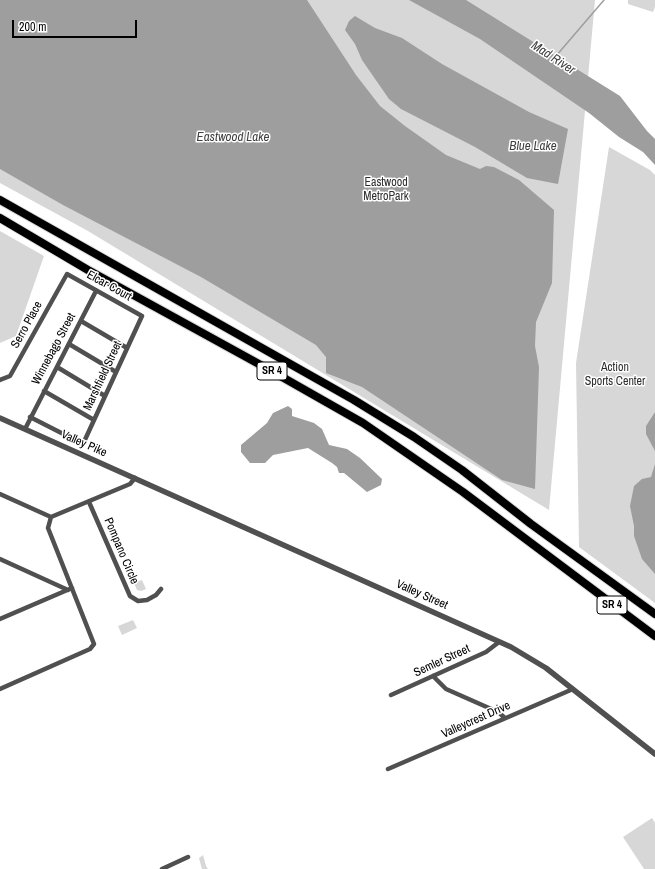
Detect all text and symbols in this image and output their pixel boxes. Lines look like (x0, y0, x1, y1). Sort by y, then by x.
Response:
scale bar (14, 12, 139, 38)
text: 200 m (19, 19, 46, 35)
water label: Mad River (528, 38, 578, 78)
water label: Eastwood Lake (197, 130, 269, 146)
water label: Blue Lake (509, 139, 557, 155)
park label: Eastwood MetroPark (363, 176, 409, 204)
street label: Elcar Court (84, 268, 134, 304)
street label: Serro Place (8, 299, 46, 351)
street label: Winnebago Street (29, 311, 79, 387)
street label: Marshfield Street (81, 339, 125, 413)
park label: Action Sports Center (585, 361, 645, 389)
road number: SR 4 (257, 362, 287, 380)
street label: Valley Pike (59, 428, 109, 460)
street label: Pompano Circle (101, 516, 141, 586)
street label: Valley Street (394, 577, 450, 613)
road number: SR 4 (597, 596, 627, 614)
street label: Semler Street (412, 642, 472, 680)
street label: Valleycrest Drive (439, 698, 513, 742)

